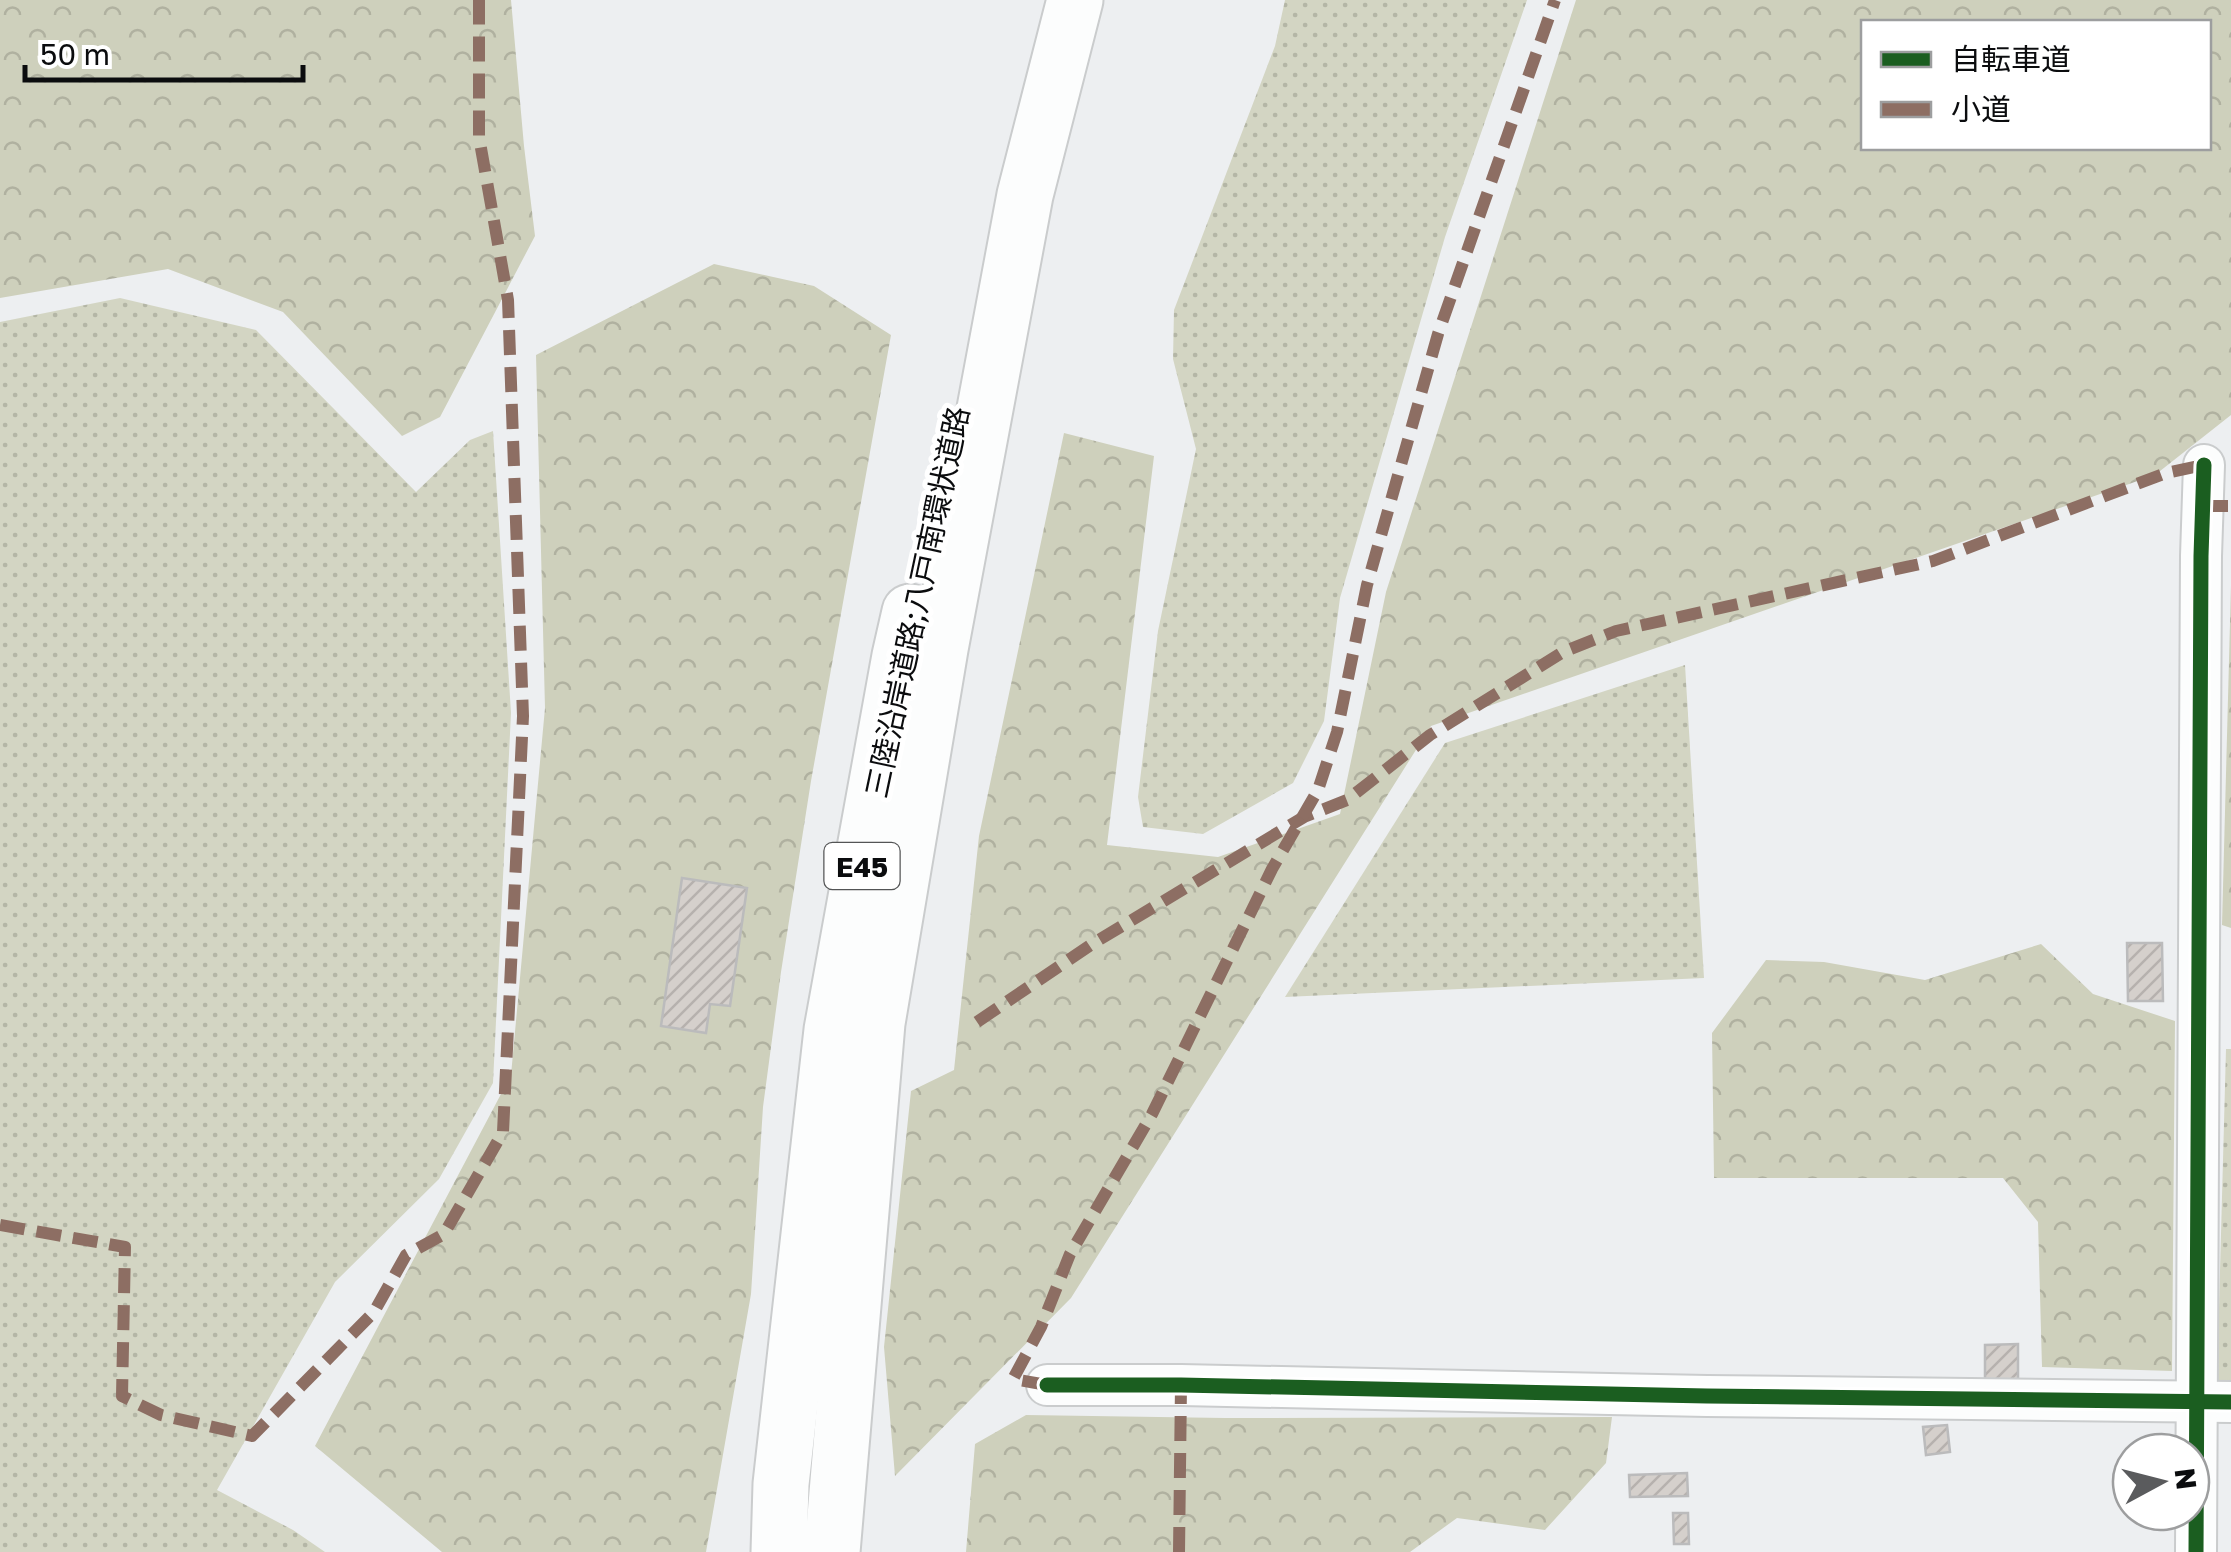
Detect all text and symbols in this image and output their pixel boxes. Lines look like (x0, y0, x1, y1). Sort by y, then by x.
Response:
scale bar (25, 20, 302, 82)
legend (1861, 20, 2211, 150)
text: 50 m (40, 36, 110, 72)
text: 自転車道 (1951, 41, 2071, 77)
text: 小道 (1951, 91, 2011, 127)
street label: 三陸沿岸道路;八戸南環状道路 (858, 403, 976, 801)
road number: E45 (824, 843, 900, 889)
north arrow (2111, 1432, 2211, 1532)
text: N (2169, 1466, 2204, 1491)

